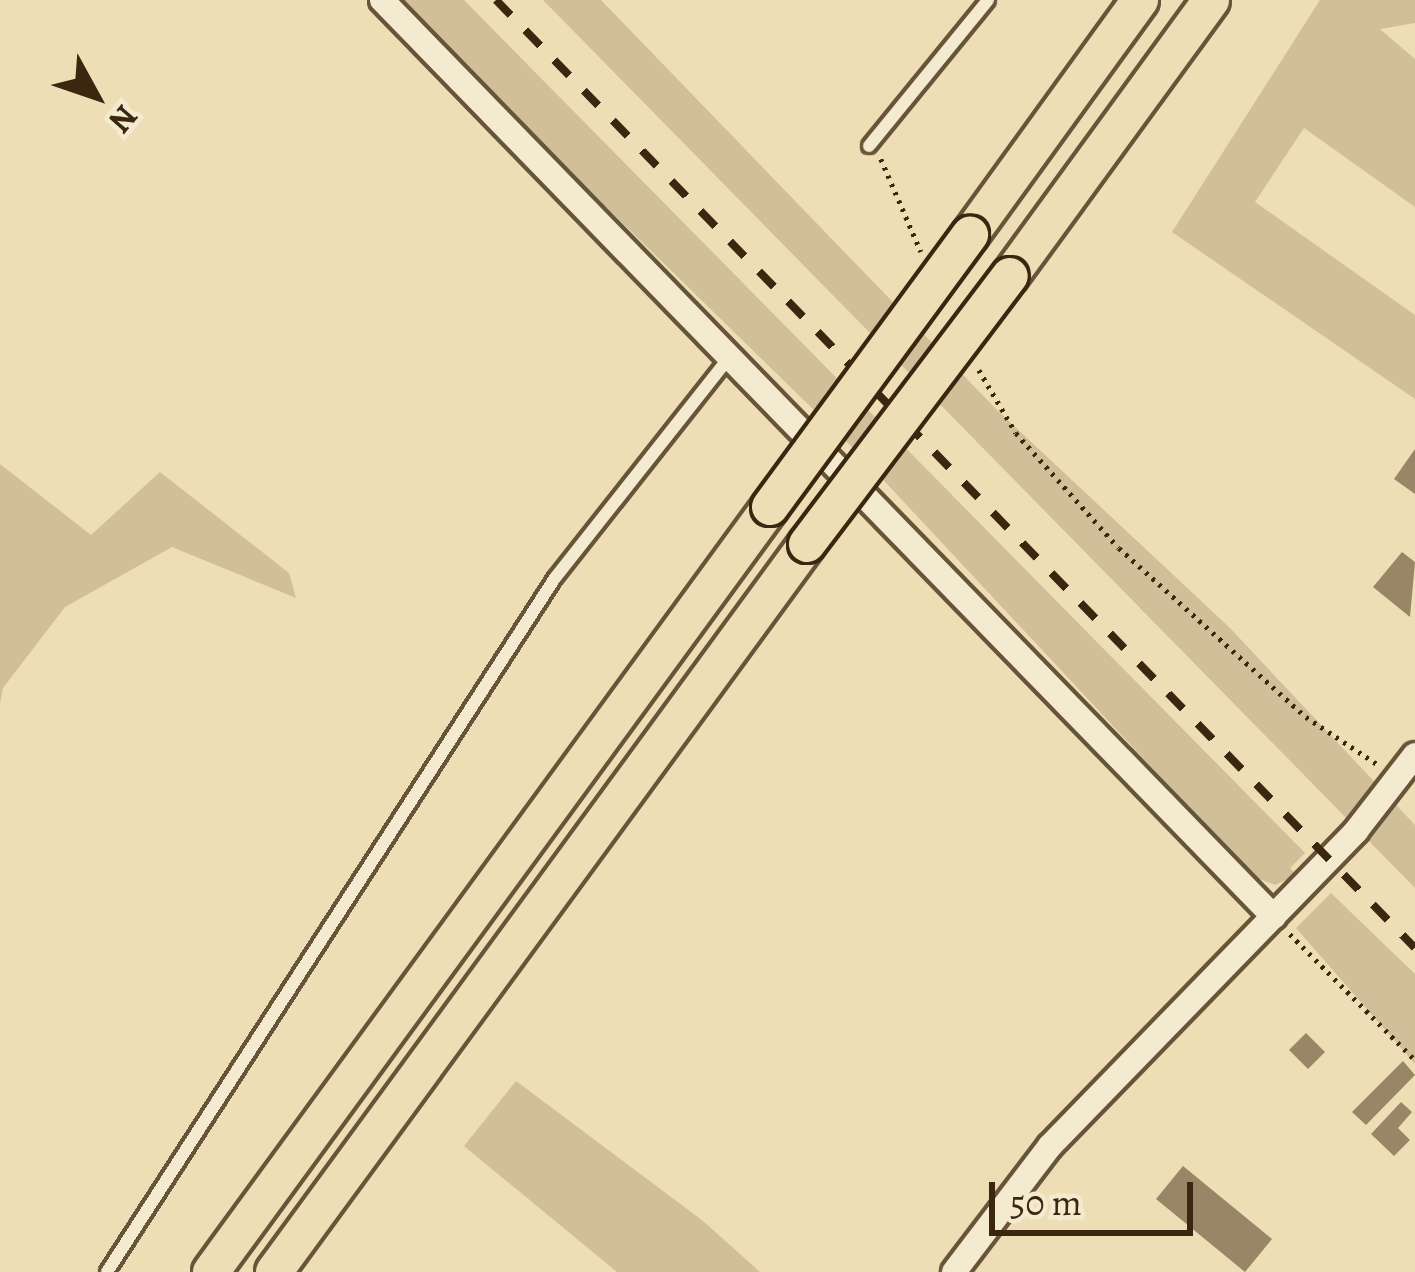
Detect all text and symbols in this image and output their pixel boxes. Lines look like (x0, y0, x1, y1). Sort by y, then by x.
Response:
north arrow (36, 36, 156, 156)
text: N (99, 96, 149, 143)
scale bar (995, 1158, 1199, 1232)
text: 50 m (1010, 1178, 1082, 1227)

